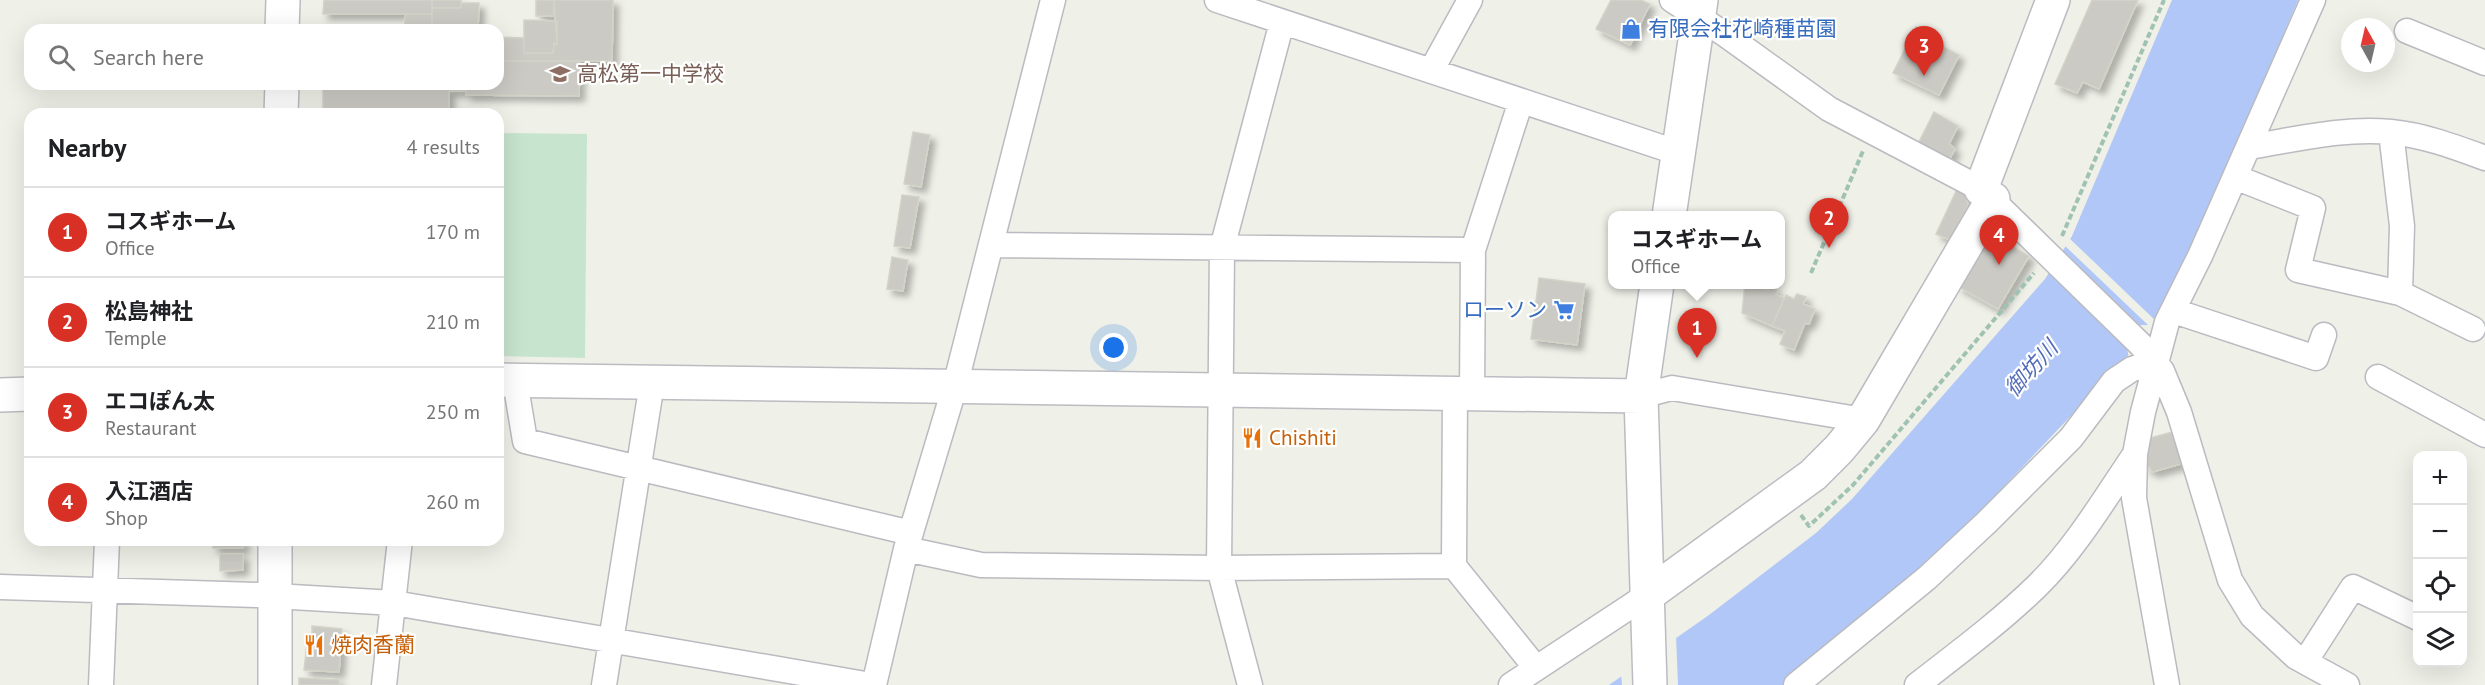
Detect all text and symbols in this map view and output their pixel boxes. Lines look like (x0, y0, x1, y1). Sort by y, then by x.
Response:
place label: 有限会社花崎種苗園 (1648, 15, 1837, 42)
shop icon: 有限会社花崎種苗園 (1619, 17, 1643, 41)
north arrow (2341, 18, 2395, 72)
search box (24, 24, 504, 90)
pin: 3 (1904, 26, 1944, 76)
icon: search (45, 41, 78, 74)
text: Search here (93, 43, 204, 71)
place label: 高松第一中学校 (577, 60, 724, 87)
school or university icon: 高松第一中学校 (548, 62, 572, 86)
text: Nearby (48, 131, 126, 164)
text: 4 results (407, 134, 480, 160)
pin: 2 (1810, 198, 1848, 248)
text: コスギホーム (105, 207, 236, 235)
popup (1608, 211, 1785, 289)
pin: 4 (1980, 216, 2018, 265)
text: 1 (62, 219, 73, 245)
text: 170 m (426, 219, 480, 245)
text: コスギホーム (1631, 225, 1762, 253)
text: Office (105, 235, 155, 261)
text: Office (1631, 253, 1680, 279)
place label: ローソン (1463, 296, 1547, 323)
text: 松島神社 (105, 297, 193, 325)
supermarket icon: ローソン (1552, 298, 1576, 322)
pin: 1 (1678, 308, 1716, 358)
text: 2 (62, 309, 73, 335)
text: 210 m (426, 309, 480, 335)
text: Temple (105, 325, 167, 351)
your location (1099, 333, 1128, 362)
water label: 御坊川 (1999, 333, 2065, 402)
text: エコぽん太 (105, 387, 215, 415)
text: 3 (62, 399, 73, 425)
text: 250 m (426, 399, 480, 425)
text: Restaurant (105, 415, 196, 441)
place label: Chishiti (1269, 424, 1337, 451)
restaurant icon: Chishiti (1240, 426, 1264, 450)
map controls (2413, 451, 2467, 667)
button: + (2413, 451, 2467, 505)
text: 入江酒店 (105, 477, 193, 505)
text: 4 (62, 489, 73, 515)
text: 260 m (426, 489, 480, 515)
text: Shop (105, 505, 148, 531)
button: − (2413, 505, 2467, 559)
button: locate (2413, 559, 2467, 613)
button: layers (2413, 613, 2467, 667)
place label: 焼肉香蘭 (331, 631, 415, 658)
restaurant icon: 焼肉香蘭 (302, 633, 326, 657)

